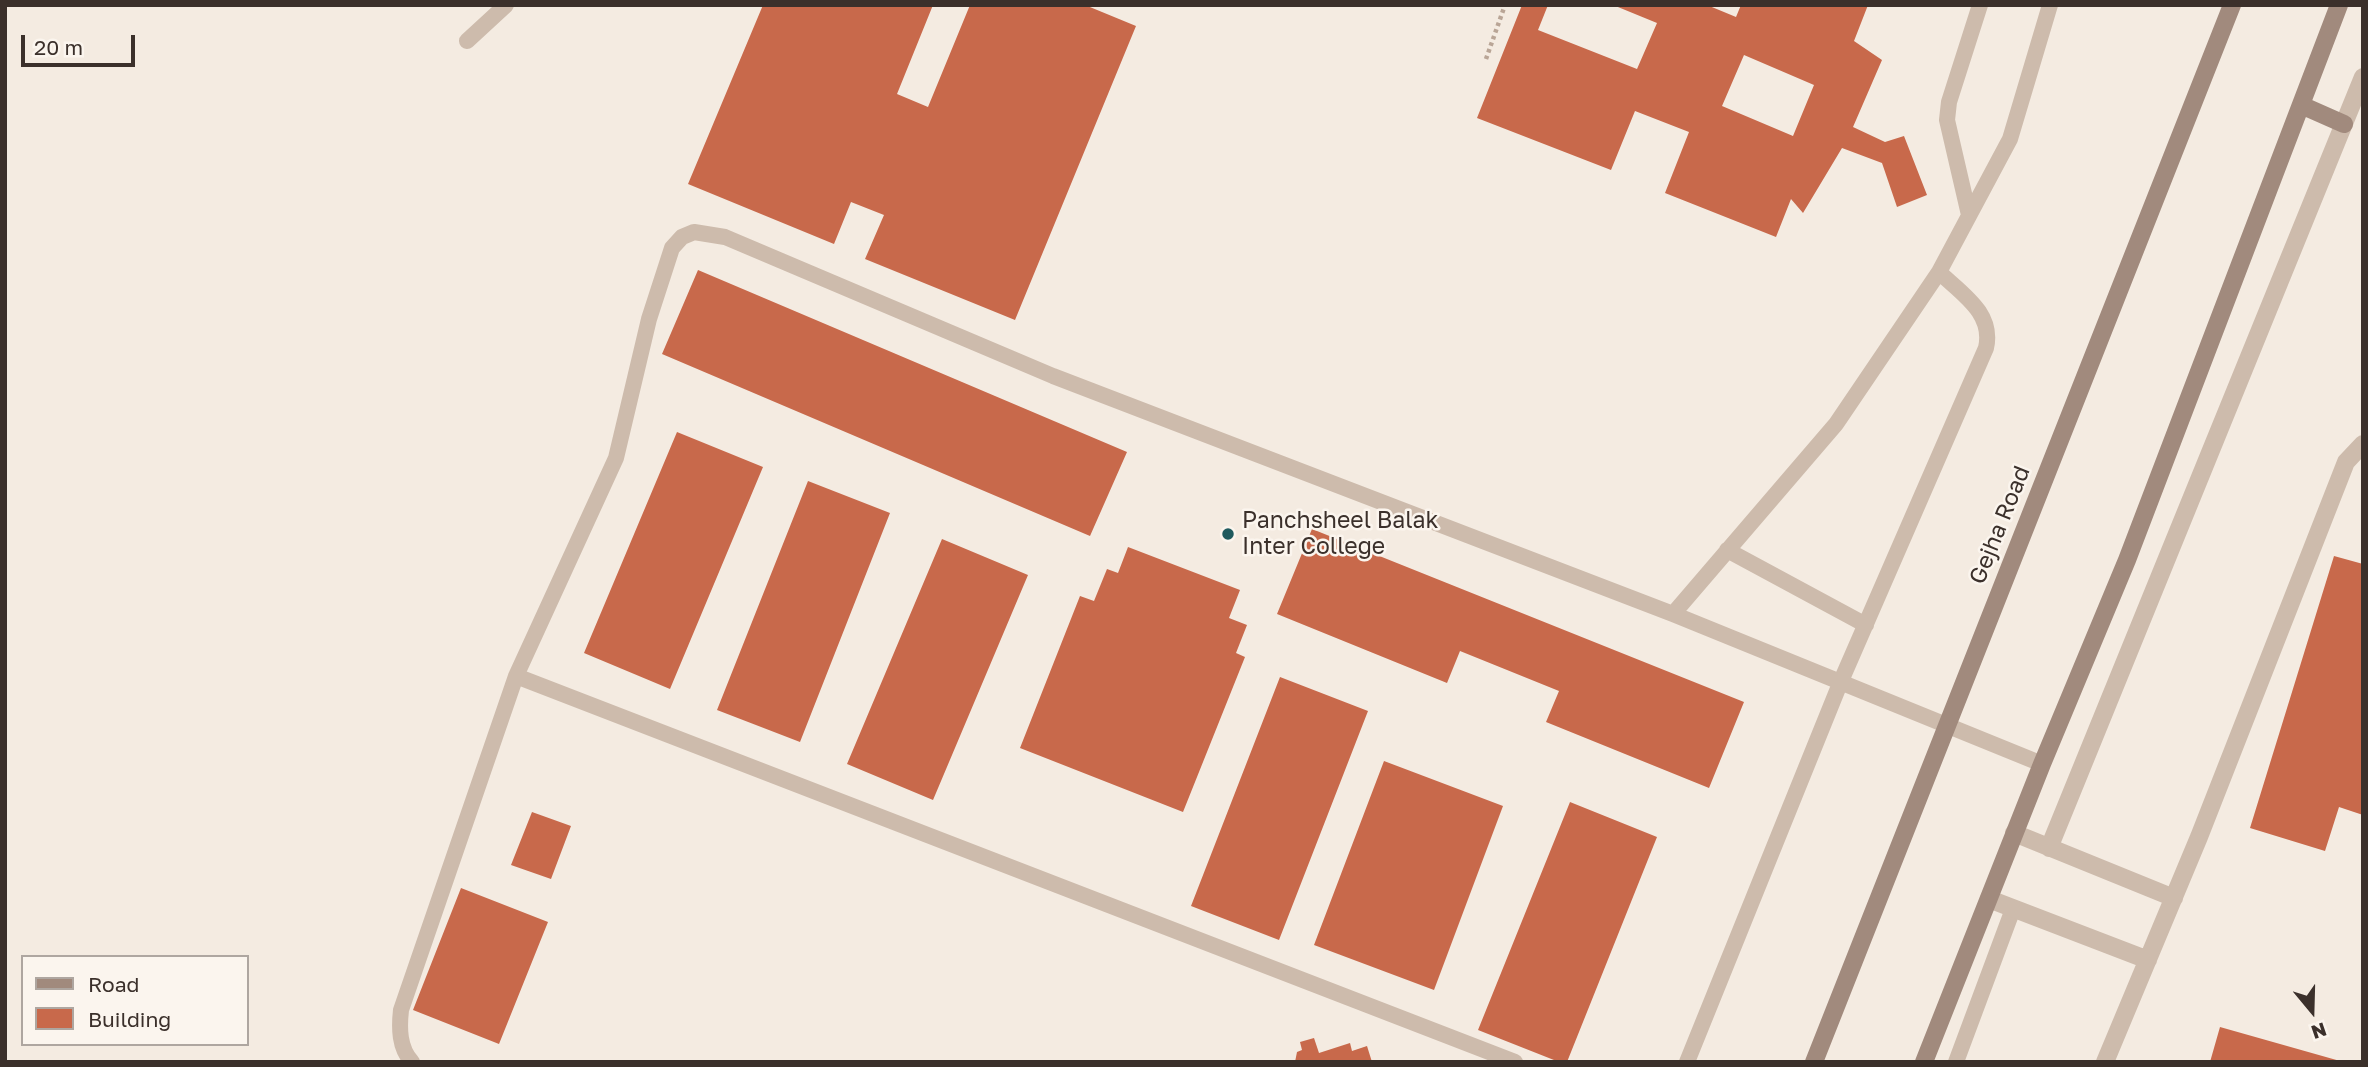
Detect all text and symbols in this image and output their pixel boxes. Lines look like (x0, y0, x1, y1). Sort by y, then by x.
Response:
scale bar (24, 21, 138, 65)
text: 20 m (34, 34, 83, 60)
street label: Gejha Road (1964, 462, 2036, 588)
place label: Panchsheel Balak Inter College (1242, 507, 1439, 561)
marker: Panchsheel Balak Inter College (1220, 526, 1236, 542)
legend (21, 955, 248, 1046)
text: Road (88, 971, 139, 997)
north arrow (2277, 976, 2347, 1046)
text: Building (88, 1006, 171, 1032)
text: N (2308, 1018, 2330, 1045)

